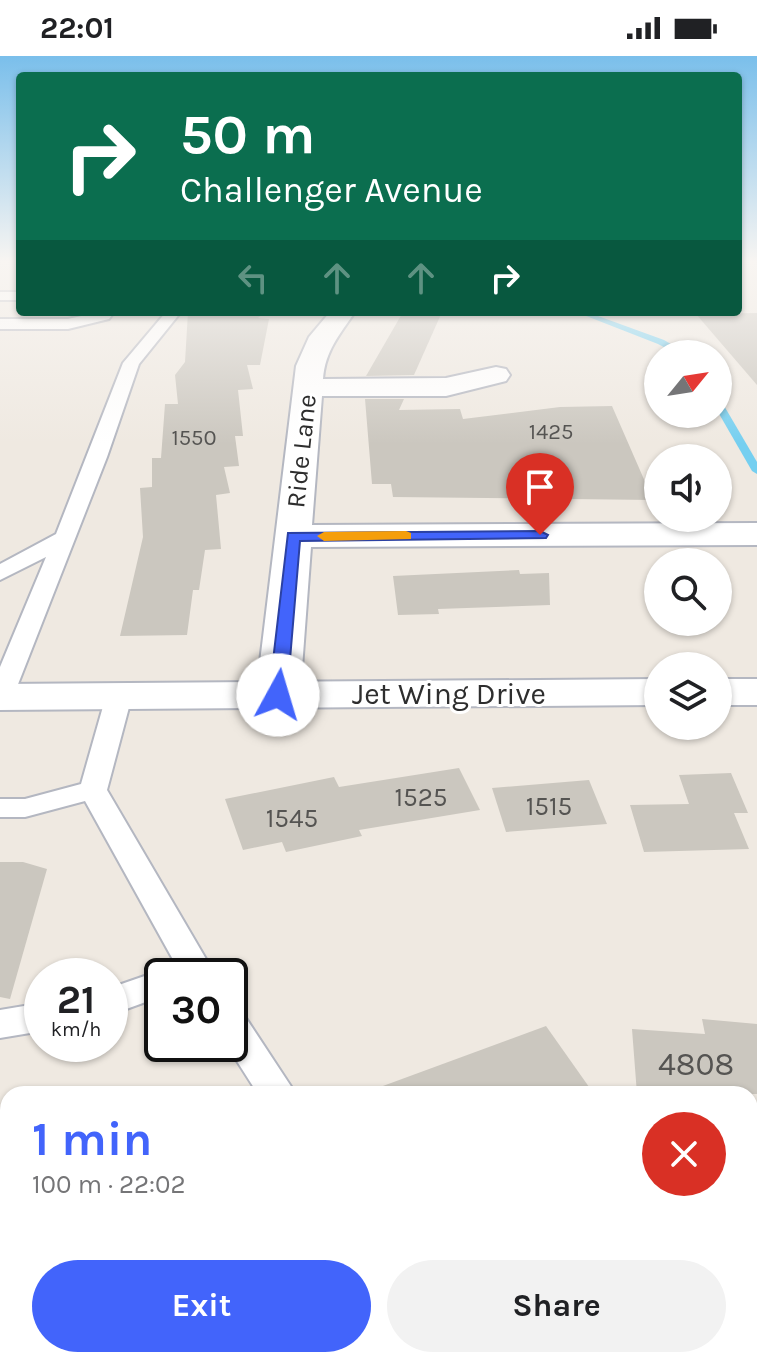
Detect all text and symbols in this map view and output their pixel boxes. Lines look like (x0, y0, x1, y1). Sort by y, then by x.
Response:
text: 22:01 (40, 10, 114, 46)
text: 50 m (180, 102, 315, 167)
icon: right (48, 104, 152, 208)
text: Challenger Avenue (180, 169, 483, 211)
icon: left (231, 256, 275, 300)
icon: ahead (315, 256, 359, 300)
icon: ahead (399, 256, 443, 300)
icon: right (483, 256, 527, 300)
north arrow (644, 340, 732, 428)
map controls (644, 340, 732, 740)
street label: Ride Lane (280, 393, 323, 509)
house number: 1425 (529, 419, 573, 445)
house number: 1550 (171, 425, 217, 451)
button: sound (644, 444, 732, 532)
pin (506, 453, 574, 535)
icon: arrive (518, 465, 562, 509)
button: search (644, 548, 732, 636)
button: layers (644, 652, 732, 740)
position arrow (236, 653, 320, 737)
street label: Jet Wing Drive (352, 676, 546, 712)
house number: 1525 (394, 782, 448, 813)
house number: 1515 (526, 791, 572, 822)
house number: 1545 (266, 803, 318, 834)
speed limit sign: 30 (144, 958, 248, 1062)
text: 21 (57, 976, 95, 1023)
text: km/h (51, 1018, 101, 1041)
house number: 4808 (658, 1046, 734, 1083)
text: 1 min (32, 1111, 152, 1167)
button: close (642, 1112, 726, 1196)
text: 100 m · 22:02 (32, 1169, 186, 1200)
button: Exit (32, 1260, 371, 1352)
button: Share (387, 1260, 726, 1352)

